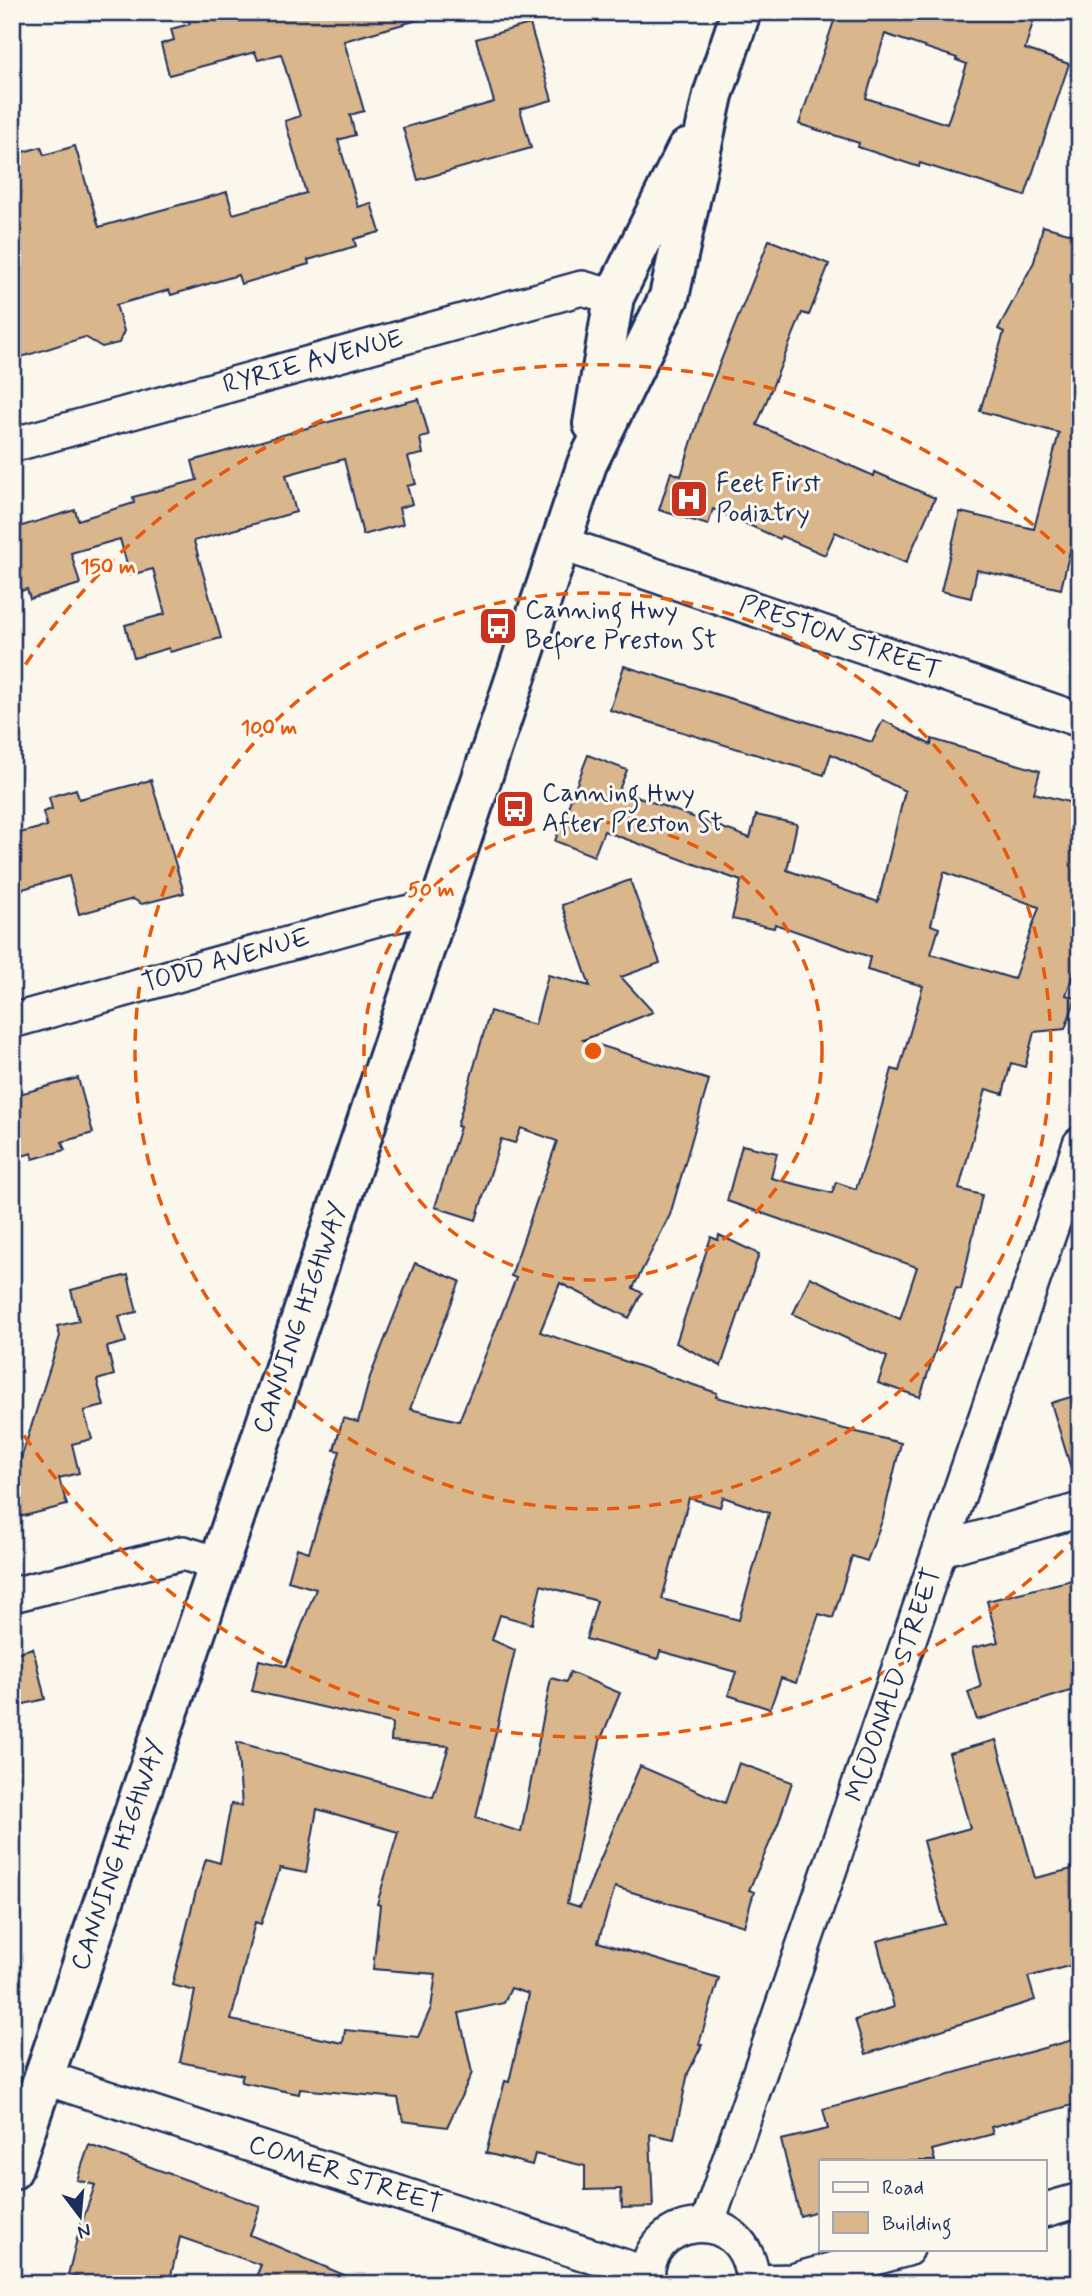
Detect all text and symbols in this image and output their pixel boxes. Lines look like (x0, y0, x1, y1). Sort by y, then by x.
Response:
street label: RYRIE AVENUE (219, 322, 407, 402)
place label: Feet First Podiatry (716, 467, 821, 531)
hospital icon: Feet First Podiatry (668, 478, 710, 520)
text: 150 m (80, 553, 136, 581)
street label: PRESTON STREET (735, 588, 945, 688)
place label: Canning Hwy Before Preston St (525, 594, 717, 660)
bus stop icon: Canning Hwy Before Preston St (477, 605, 519, 647)
text: 100 m (241, 714, 297, 742)
place label: Canning Hwy After Preston St (542, 777, 723, 841)
bus stop icon: Canning Hwy After Preston St (494, 788, 536, 830)
text: 50 m (408, 876, 455, 904)
street label: TODD AVENUE (138, 921, 314, 1001)
centre of rings (581, 1039, 605, 1063)
street label: CANNING HIGHWAY (245, 1198, 357, 1438)
street label: MCDONALD STREET (838, 1564, 950, 1806)
street label: CANNING HIGHWAY (63, 1735, 175, 1975)
street label: COMER STREET (244, 2128, 446, 2222)
legend (819, 2160, 1046, 2250)
text: Road (882, 2174, 924, 2202)
north arrow (46, 2180, 116, 2250)
text: Building (882, 2210, 952, 2240)
text: N (75, 2217, 94, 2245)

